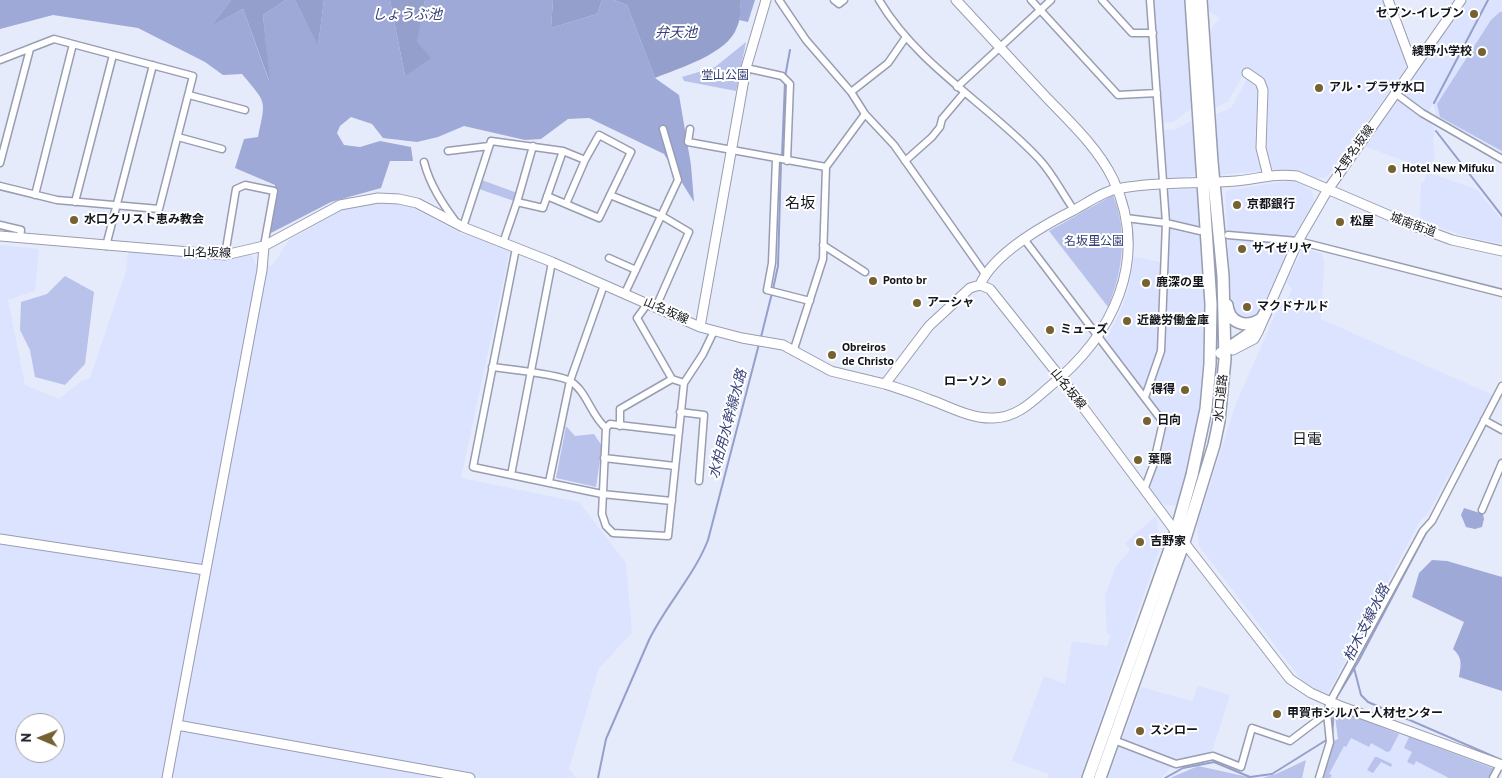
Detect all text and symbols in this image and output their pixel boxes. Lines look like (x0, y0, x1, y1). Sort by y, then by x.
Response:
water label: しょうぶ池 (372, 7, 442, 23)
place label: セブン-イレブン (1376, 7, 1464, 21)
marker: セブン-イレブン (1468, 8, 1480, 20)
water label: 弁天池 (655, 25, 697, 41)
place label: 綾野小学校 (1412, 45, 1472, 59)
marker: 綾野小学校 (1476, 46, 1488, 58)
park label: 堂山公園 (701, 69, 749, 83)
place label: アル・プラザ水口 (1329, 81, 1425, 95)
marker: アル・プラザ水口 (1313, 82, 1325, 94)
street label: 大野名坂線 (1331, 122, 1377, 180)
place label: Hotel New Mifuku (1402, 162, 1494, 176)
marker: Hotel New Mifuku (1386, 163, 1398, 175)
district label: 名坂 (785, 195, 815, 213)
place label: 京都銀行 (1247, 198, 1295, 212)
marker: 京都銀行 (1231, 199, 1243, 211)
street label: 城南街道 (1388, 210, 1438, 240)
place label: 水口クリスト恵み教会 (84, 213, 204, 227)
marker: 水口クリスト恵み教会 (68, 214, 80, 226)
place label: 松屋 (1350, 215, 1374, 229)
marker: 松屋 (1334, 216, 1346, 228)
park label: 名坂里公園 (1064, 235, 1124, 249)
place label: サイゼリヤ (1252, 242, 1312, 256)
marker: サイゼリヤ (1236, 243, 1248, 255)
street label: 山名坂線 (183, 245, 231, 261)
place label: Ponto br (883, 274, 927, 288)
marker: Ponto br (867, 275, 879, 287)
place label: 鹿深の里 (1156, 276, 1204, 290)
marker: 鹿深の里 (1140, 277, 1152, 289)
street label: 山名坂線 (641, 295, 691, 327)
place label: アーシャ (927, 296, 974, 310)
marker: アーシャ (911, 297, 923, 309)
place label: マクドナルド (1257, 300, 1329, 314)
marker: マクドナルド (1241, 301, 1253, 313)
place label: 近畿労働金庫 (1137, 314, 1209, 328)
marker: 近畿労働金庫 (1121, 315, 1133, 327)
place label: ミューズ (1060, 323, 1108, 337)
marker: ミューズ (1044, 324, 1056, 336)
place label: Obreiros de Christo (842, 341, 894, 369)
marker: Obreiros de Christo (826, 349, 838, 361)
street label: 山名坂線 (1047, 366, 1089, 412)
water label: 水柏用水幹線水路 (705, 368, 751, 480)
street label: 水口道路 (1211, 373, 1231, 423)
place label: ローソン (944, 375, 992, 389)
marker: ローソン (996, 376, 1008, 388)
place label: 得得 (1151, 383, 1175, 397)
marker: 得得 (1179, 384, 1191, 396)
place label: 日向 (1157, 414, 1181, 428)
marker: 日向 (1141, 415, 1153, 427)
district label: 日電 (1292, 431, 1322, 449)
place label: 葉隠 (1148, 453, 1172, 467)
marker: 葉隠 (1132, 454, 1144, 466)
place label: 吉野家 (1150, 535, 1186, 549)
marker: 吉野家 (1134, 536, 1146, 548)
water label: 柏木支線水路 (1340, 582, 1394, 664)
place label: 甲賀市シルバー人材センター (1287, 707, 1443, 721)
marker: 甲賀市シルバー人材センター (1271, 708, 1283, 720)
north arrow (15, 713, 65, 763)
place label: スシロー (1150, 724, 1198, 738)
marker: スシロー (1134, 725, 1146, 737)
text: N (17, 733, 35, 743)

